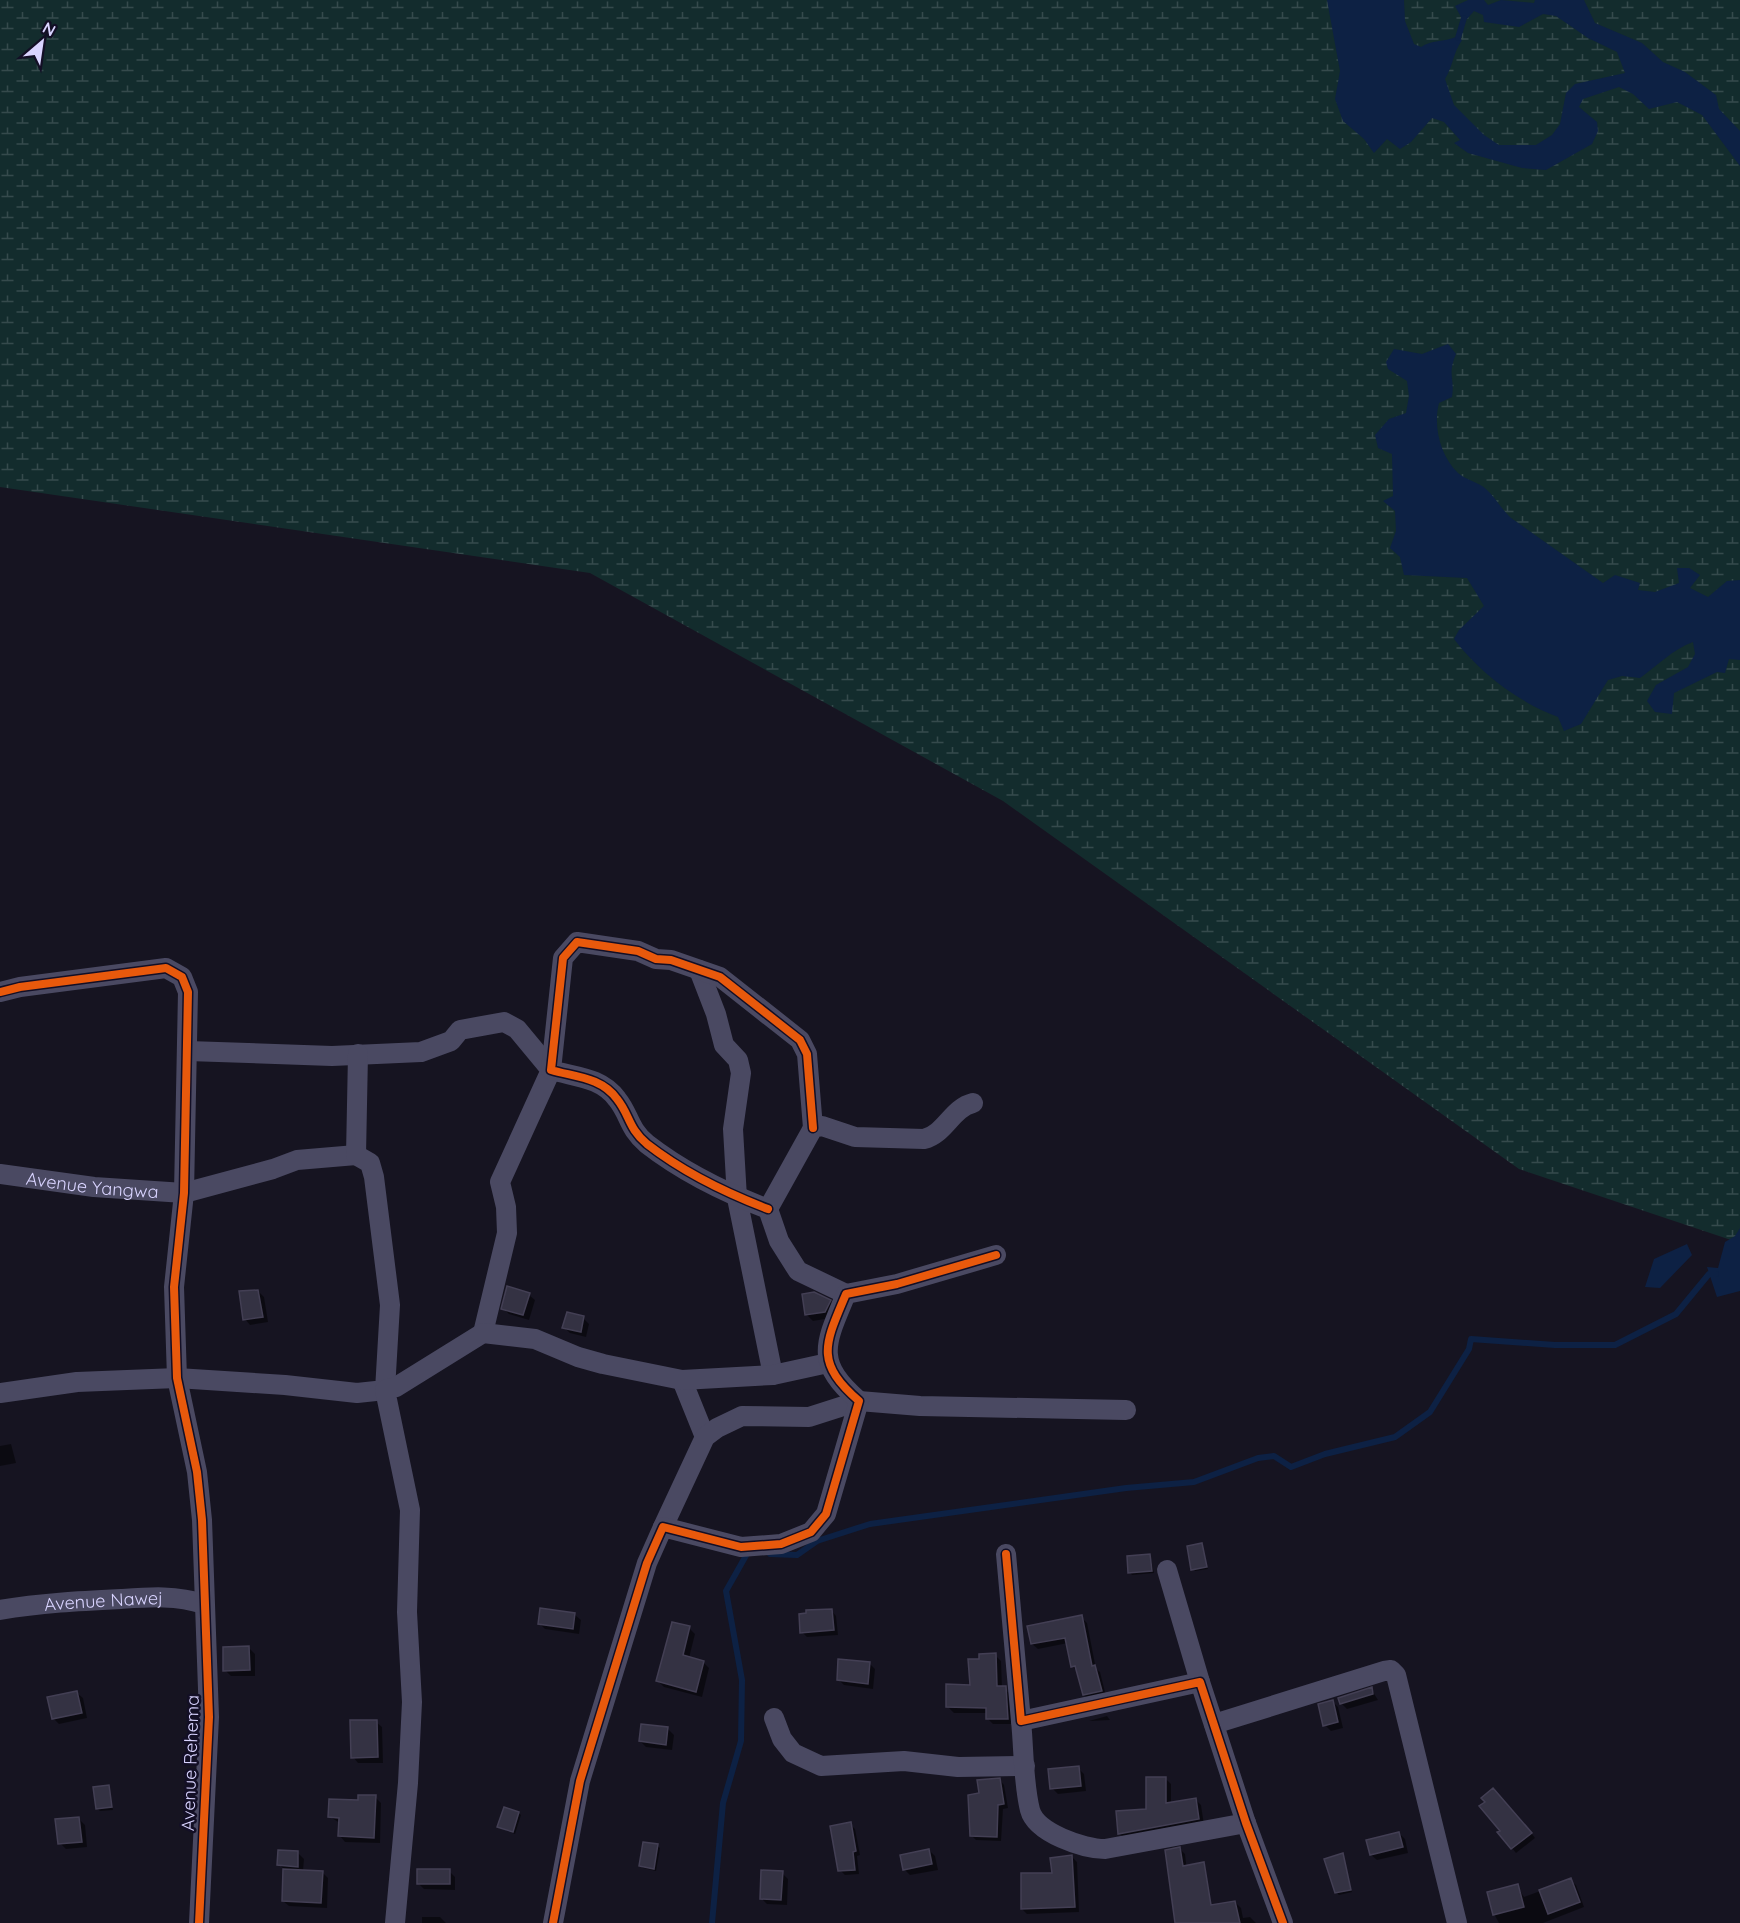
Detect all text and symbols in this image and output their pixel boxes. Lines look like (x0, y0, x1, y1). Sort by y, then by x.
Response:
north arrow (12, 12, 72, 72)
text: N (39, 17, 59, 40)
street label: Avenue Yangwa (25, 1166, 159, 1203)
street label: Avenue Nawej (43, 1586, 163, 1615)
street label: Avenue Rehema (176, 1694, 204, 1832)

